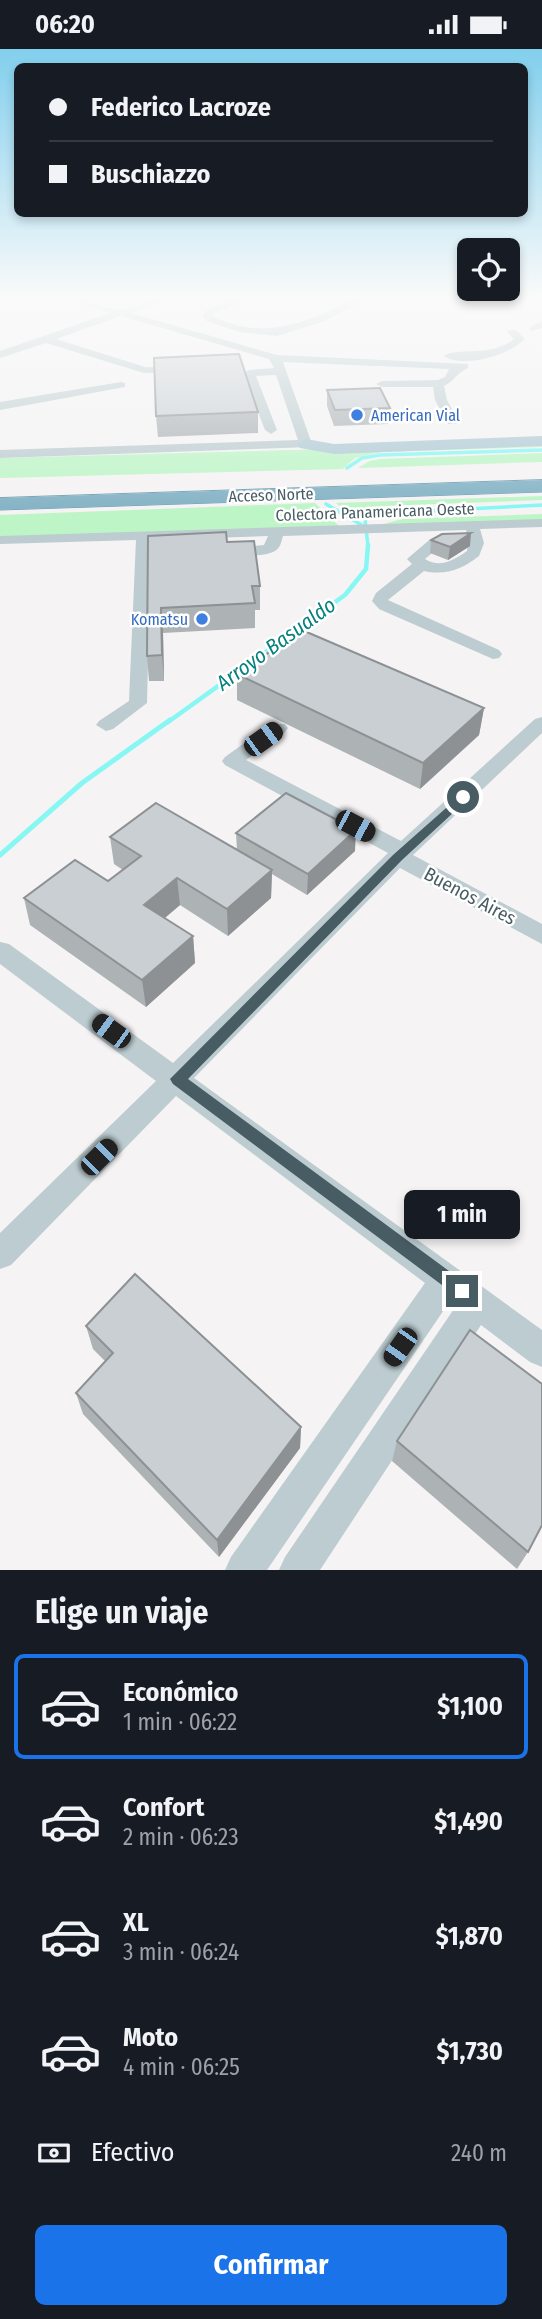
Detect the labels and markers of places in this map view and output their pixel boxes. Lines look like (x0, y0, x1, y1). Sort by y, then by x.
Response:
place label: American Vial (371, 406, 460, 425)
marker: American Vial (349, 407, 365, 423)
place label: Komatsu (131, 610, 188, 629)
marker: Komatsu (194, 611, 210, 627)

